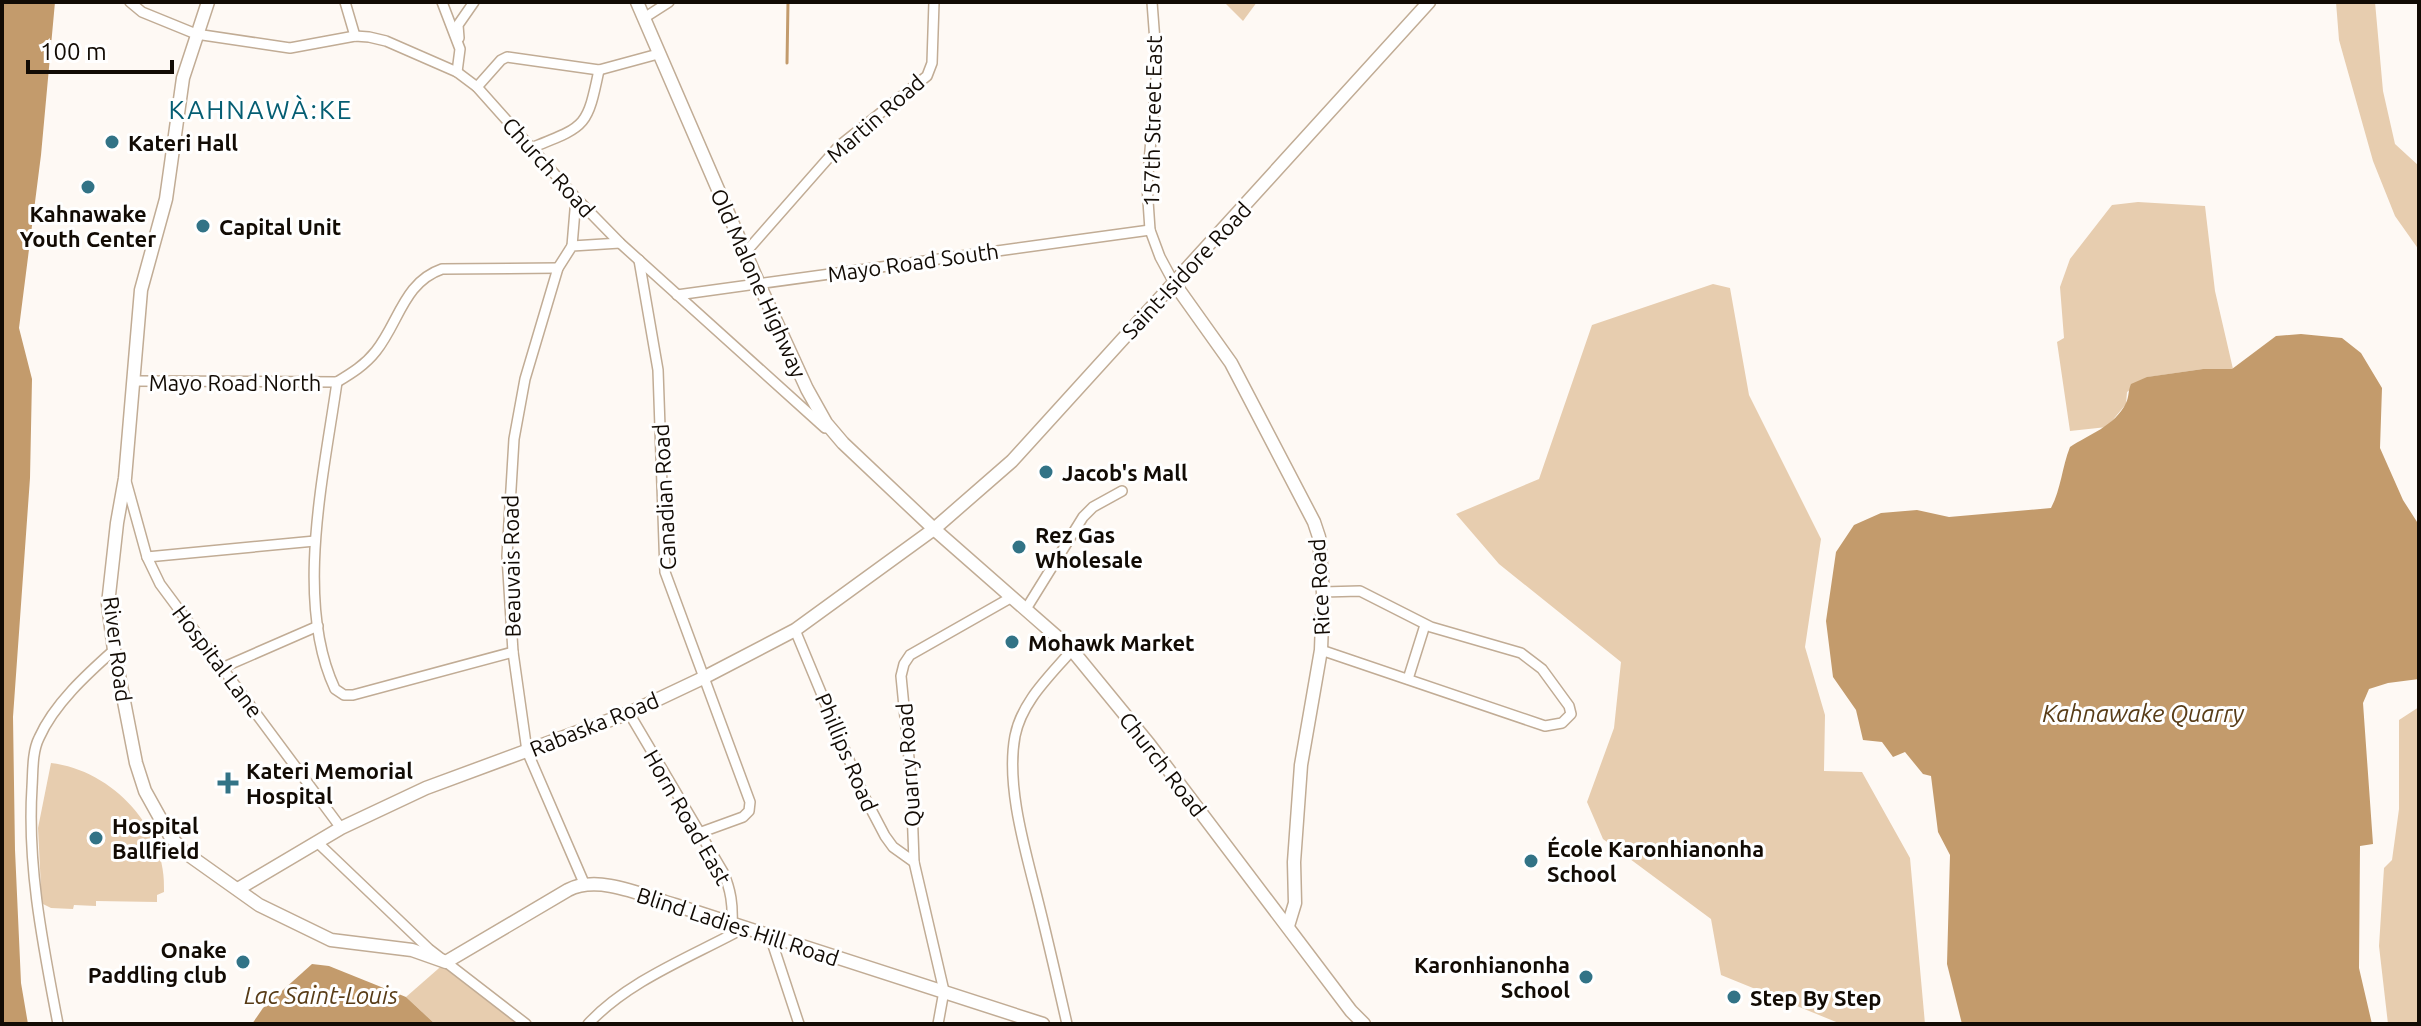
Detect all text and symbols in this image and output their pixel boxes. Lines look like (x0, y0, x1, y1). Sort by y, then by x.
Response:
scale bar (28, 24, 172, 74)
street label: 157th Street East (1138, 35, 1166, 207)
text: 100 m (40, 38, 107, 65)
street label: Martin Road (821, 69, 929, 167)
district label: KAHNAWÀ:KE (169, 94, 353, 124)
street label: Church Road (498, 112, 600, 222)
place label: Kateri Hall (128, 130, 238, 155)
marker: Kateri Hall (103, 133, 121, 151)
marker: Kahnawake Youth Center (79, 178, 97, 196)
street label: Old Malone Highway (706, 185, 812, 382)
street label: Saint-Isidore Road (1116, 196, 1256, 344)
place label: Kahnawake Youth Center (20, 201, 156, 251)
place label: Capital Unit (219, 214, 341, 239)
marker: Capital Unit (194, 217, 212, 235)
street label: Mayo Road South (826, 238, 1000, 286)
street label: Mayo Road North (149, 370, 321, 395)
street label: Canadian Road (648, 423, 680, 571)
place label: Jacob's Mall (1062, 460, 1188, 485)
marker: Jacob's Mall (1037, 463, 1055, 481)
street label: Beauvais Road (497, 494, 525, 638)
place label: Rez Gas Wholesale (1035, 522, 1143, 572)
marker: Rez Gas Wholesale (1010, 538, 1028, 556)
street label: Rice Road (1304, 538, 1334, 636)
street label: River Road (99, 595, 137, 703)
street label: Hospital Lane (168, 600, 268, 722)
place label: Mohawk Market (1028, 630, 1195, 655)
marker: Mohawk Market (1003, 633, 1021, 651)
street label: Rabaska Road (526, 687, 662, 761)
street label: Phillips Road (811, 689, 883, 815)
water label: Kahnawake Quarry (2042, 700, 2244, 728)
street label: Quarry Road (891, 702, 925, 828)
street label: Church Road (1115, 707, 1211, 821)
street label: Horn Road East (639, 745, 737, 889)
place label: Kateri Memorial Hospital (246, 758, 413, 808)
marker: Kateri Memorial Hospital (217, 772, 239, 794)
place label: Hospital Ballfield (112, 813, 200, 863)
marker: Hospital Ballfield (87, 829, 105, 847)
place label: École Karonhianonha School (1547, 836, 1764, 886)
marker: École Karonhianonha School (1522, 852, 1540, 870)
street label: Blind Ladies Hill Road (634, 882, 842, 970)
place label: Onake Paddling club (88, 937, 227, 987)
place label: Karonhianonha School (1414, 952, 1570, 1002)
marker: Onake Paddling club (234, 953, 252, 971)
marker: Karonhianonha School (1577, 968, 1595, 986)
water label: Lac Saint-Louis (244, 982, 398, 1009)
place label: Step By Step (1750, 985, 1882, 1010)
marker: Step By Step (1725, 988, 1743, 1006)

